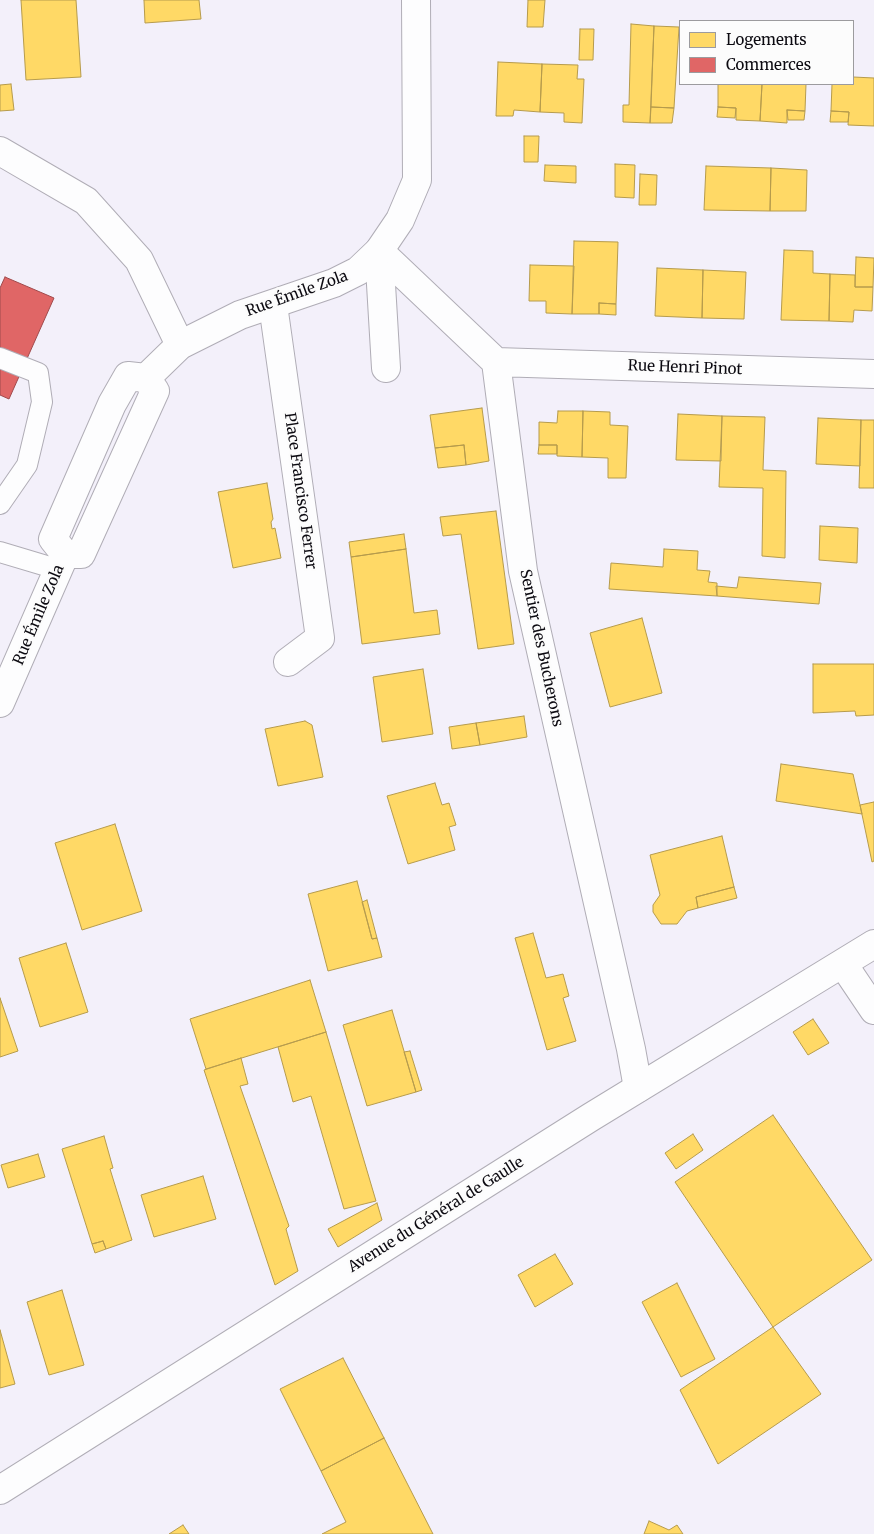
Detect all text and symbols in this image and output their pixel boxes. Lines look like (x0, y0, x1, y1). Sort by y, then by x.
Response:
legend (679, 20, 854, 85)
text: Logements (726, 30, 807, 49)
text: Commerces (726, 55, 811, 74)
street label: Rue Émile Zola (244, 267, 350, 321)
street label: Rue Henri Pinot (627, 357, 743, 379)
street label: Place Francisco Ferrer (280, 411, 320, 571)
street label: Rue Émile Zola (10, 562, 68, 668)
street label: Sentier des Bucherons (516, 568, 566, 728)
street label: Avenue du Général de Gaulle (345, 1153, 527, 1277)

